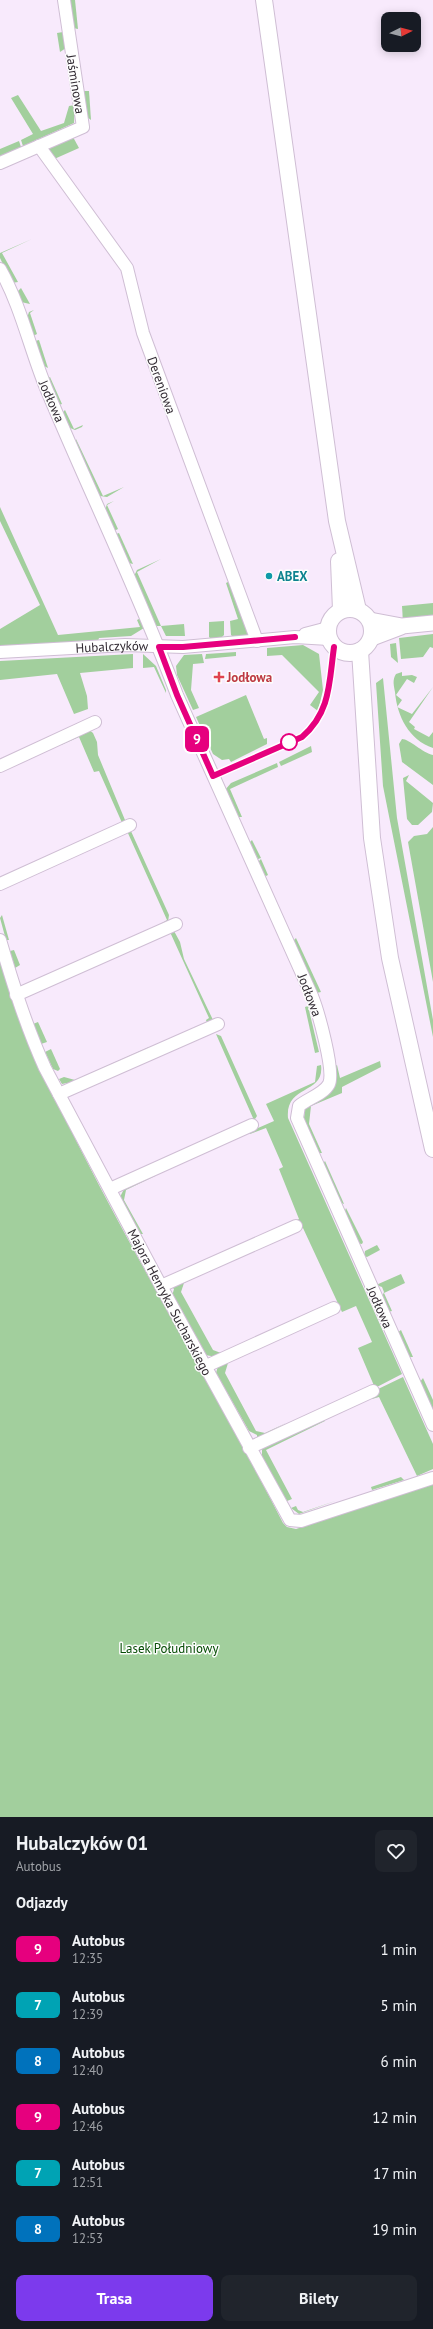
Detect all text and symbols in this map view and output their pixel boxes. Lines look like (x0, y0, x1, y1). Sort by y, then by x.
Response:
north arrow (381, 12, 421, 52)
map controls (381, 12, 421, 52)
street label: Jaśminowa (62, 52, 89, 115)
street label: Dereniowa (143, 354, 180, 416)
street label: Jodłowa (34, 377, 68, 425)
place label: ABEX (277, 568, 308, 585)
marker: ABEX (264, 571, 274, 581)
street label: Hubalczyków (75, 637, 149, 657)
place label: Jodłowa (226, 669, 272, 686)
marker: Jodłowa (214, 672, 224, 682)
line badge: 9 (184, 726, 210, 752)
text: 9 (193, 730, 201, 748)
unlabelled marker (280, 733, 298, 751)
street label: Jodłowa (293, 970, 325, 1019)
street label: Majora Henryka Sucharskiego (124, 1226, 216, 1379)
street label: Jodłowa (362, 1283, 396, 1331)
park label: Lasek Południowy (120, 1640, 218, 1657)
button: heart (375, 1830, 417, 1872)
text: Hubalczyków 01 (16, 1831, 148, 1855)
text: Autobus (16, 1858, 61, 1875)
text: Odjazdy (16, 1893, 68, 1912)
text: Autobus (72, 1931, 125, 1950)
text: 9 (34, 1940, 42, 1958)
text: 1 min (380, 1940, 417, 1959)
text: 12:35 (72, 1950, 103, 1967)
text: Autobus (72, 1987, 125, 2006)
text: 7 (34, 1996, 42, 2014)
text: 5 min (380, 1996, 417, 2015)
text: 12:39 (72, 2006, 103, 2023)
text: Autobus (72, 2043, 125, 2062)
text: 8 (34, 2052, 42, 2070)
text: 6 min (380, 2052, 417, 2071)
text: 12:40 (72, 2062, 103, 2079)
text: Autobus (72, 2099, 125, 2118)
text: 9 (34, 2108, 42, 2126)
text: 12 min (372, 2108, 417, 2127)
text: 12:46 (72, 2118, 103, 2135)
text: Autobus (72, 2155, 125, 2174)
text: 7 (34, 2164, 42, 2182)
text: 17 min (373, 2164, 417, 2183)
text: 12:51 (72, 2174, 103, 2191)
text: Autobus (72, 2211, 125, 2230)
text: 8 (34, 2220, 42, 2238)
text: 19 min (372, 2220, 417, 2239)
text: 12:53 (72, 2230, 103, 2247)
button: Trasa (16, 2275, 213, 2321)
button: Bilety (221, 2275, 417, 2321)

